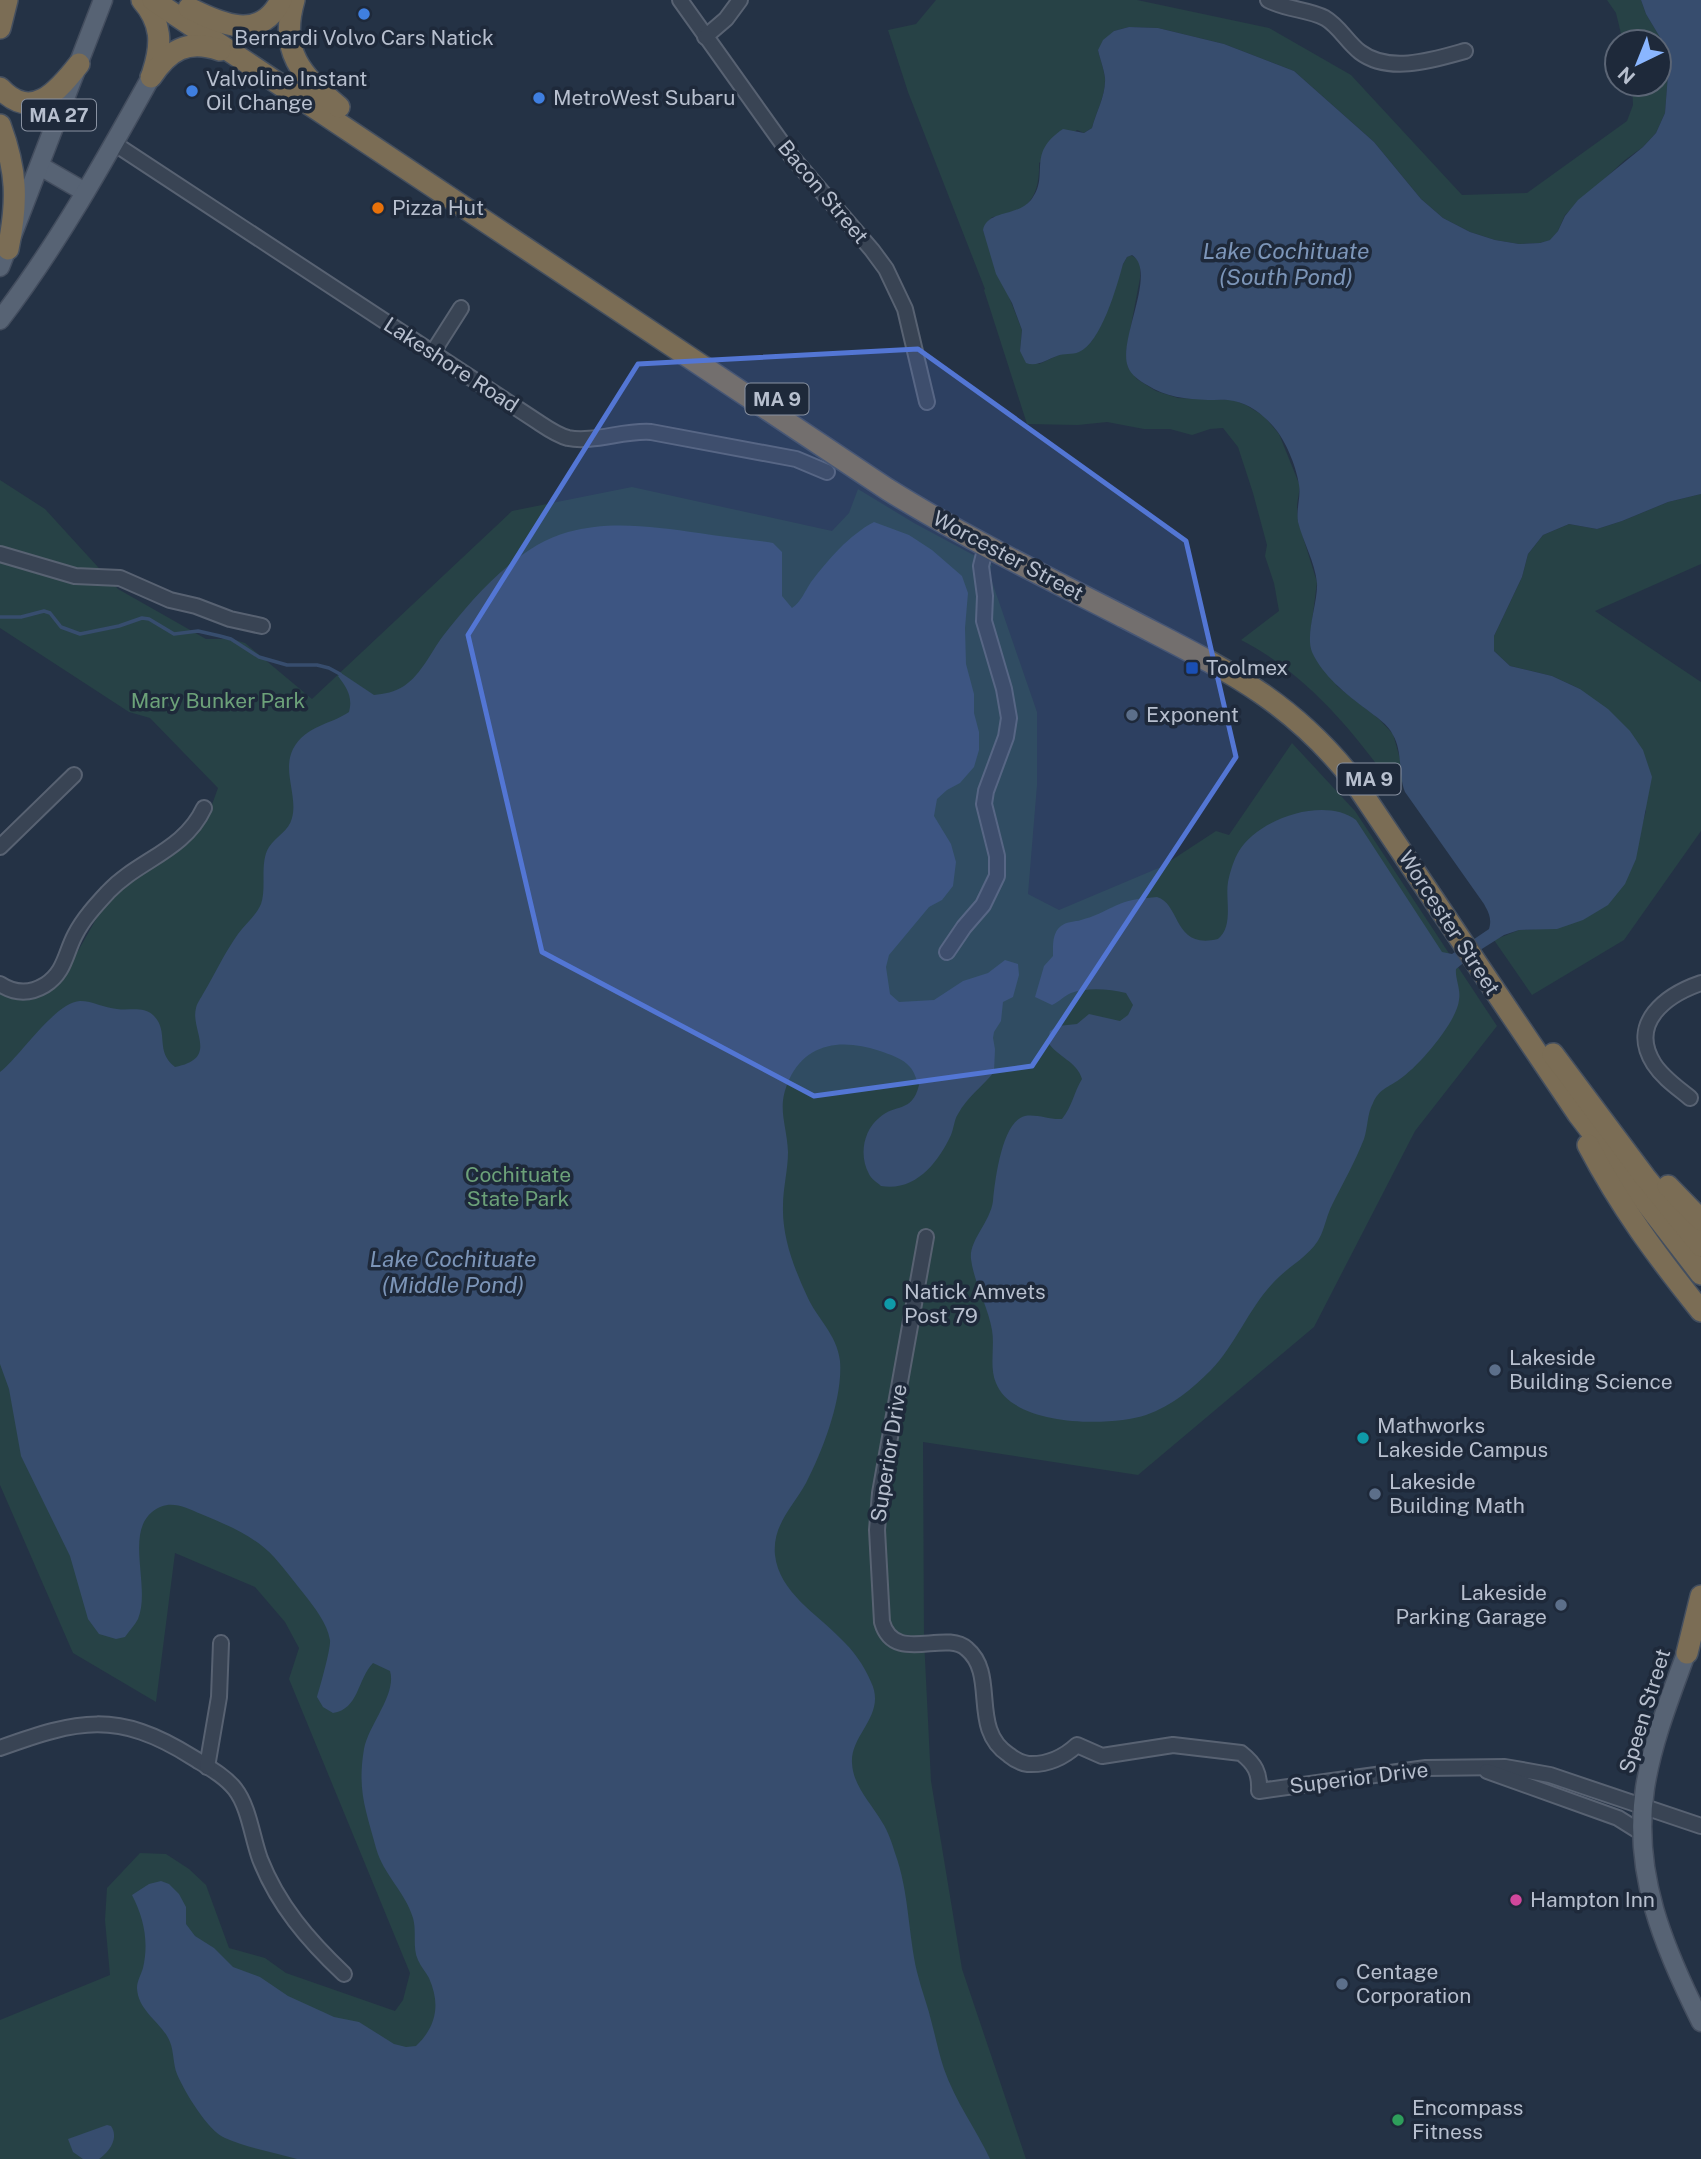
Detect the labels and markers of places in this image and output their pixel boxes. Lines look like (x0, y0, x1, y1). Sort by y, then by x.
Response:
marker: Bernardi Volvo Cars Natick (356, 6, 372, 22)
place label: Bernardi Volvo Cars Natick (234, 25, 494, 50)
place label: Valvoline Instant Oil Change (206, 66, 367, 115)
marker: Valvoline Instant Oil Change (184, 83, 200, 99)
place label: MetroWest Subaru (553, 85, 735, 110)
marker: MetroWest Subaru (531, 90, 547, 106)
place label: Pizza Hut (392, 195, 484, 220)
marker: Pizza Hut (370, 200, 386, 216)
place label: Toolmex (1206, 655, 1288, 680)
marker: Toolmex (1184, 660, 1200, 676)
place label: Exponent (1146, 702, 1239, 727)
marker: Exponent (1124, 707, 1140, 723)
place label: Natick Amvets Post 79 (904, 1279, 1046, 1328)
marker: Natick Amvets Post 79 (882, 1296, 898, 1312)
place label: Lakeside Building Science (1509, 1345, 1673, 1394)
marker: Lakeside Building Science (1487, 1362, 1503, 1378)
place label: Mathworks Lakeside Campus (1377, 1413, 1548, 1462)
marker: Mathworks Lakeside Campus (1355, 1430, 1371, 1446)
place label: Lakeside Building Math (1389, 1469, 1525, 1518)
marker: Lakeside Building Math (1367, 1486, 1383, 1502)
place label: Lakeside Parking Garage (1396, 1580, 1547, 1629)
marker: Lakeside Parking Garage (1553, 1597, 1569, 1613)
place label: Hampton Inn (1530, 1887, 1655, 1912)
marker: Hampton Inn (1508, 1892, 1524, 1908)
place label: Centage Corporation (1356, 1959, 1471, 2008)
marker: Centage Corporation (1334, 1976, 1350, 1992)
place label: Encompass Fitness (1412, 2095, 1523, 2144)
marker: Encompass Fitness (1390, 2112, 1406, 2128)

